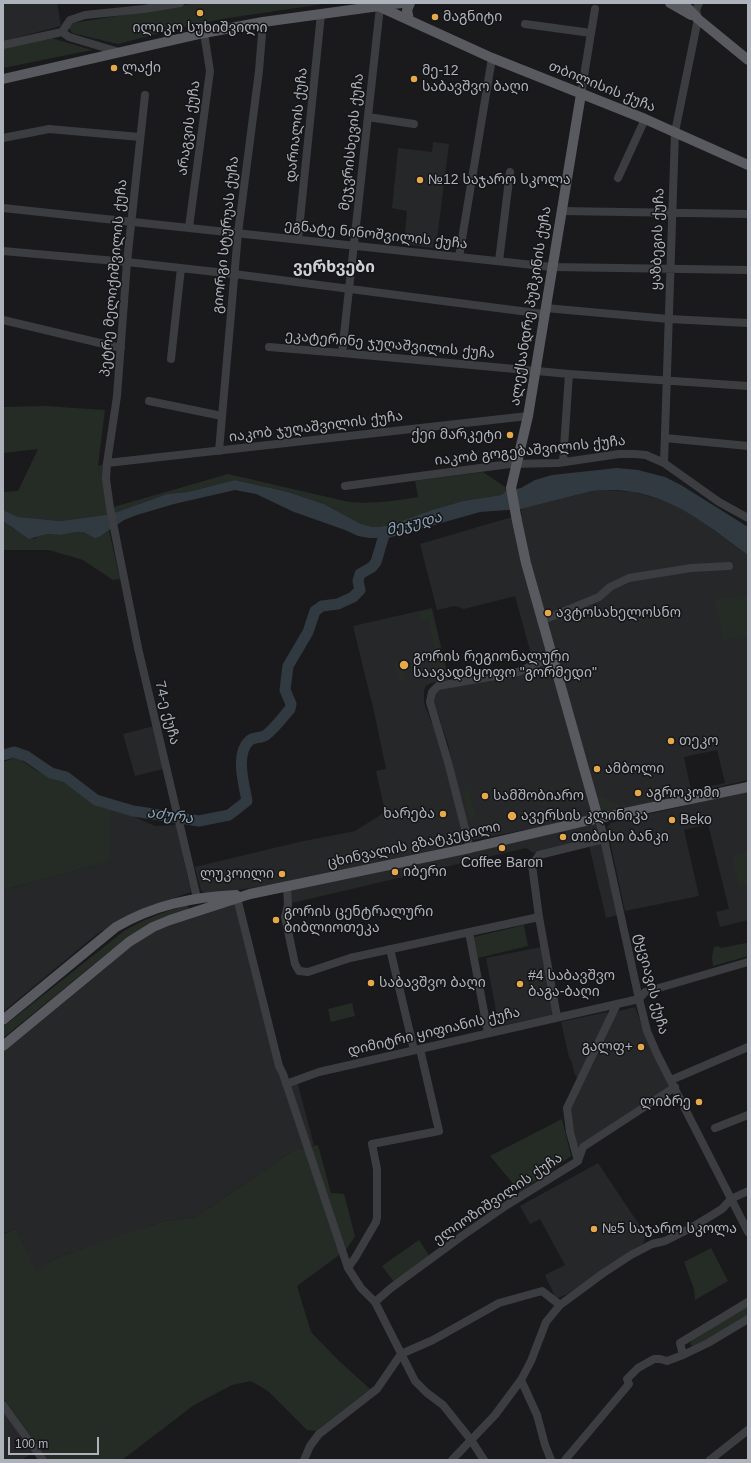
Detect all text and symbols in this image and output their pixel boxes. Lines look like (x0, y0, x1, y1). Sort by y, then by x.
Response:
marker: ილიკო სუხიშვილი (195, 8, 205, 18)
place label: მაგნიტი (443, 9, 502, 25)
marker: მაგნიტი (430, 12, 440, 22)
place label: ილიკო სუხიშვილი (133, 20, 267, 36)
street label: თბილისის ქუჩა (546, 58, 658, 116)
place label: ლაქი (122, 60, 161, 76)
marker: ლაქი (109, 63, 119, 73)
place label: მე-12 საბავშვო ბაღი (422, 63, 529, 96)
street label: დარიალის ქუჩა (283, 67, 311, 183)
street label: მეჯვრისხევის ქუჩა (336, 73, 368, 211)
marker: მე-12 საბავშვო ბაღი (409, 74, 419, 84)
street label: არაგვის ქუჩა (174, 79, 204, 177)
street label: გიორგი სტურუას ქუჩა (209, 155, 243, 315)
place label: №12 საჯარო სკოლა (428, 172, 571, 188)
marker: №12 საჯარო სკოლა (415, 175, 425, 185)
street label: პეტრე მელიქიშვილის ქუჩა (97, 178, 131, 378)
street label: ყაზბეგის ქუჩა (648, 188, 668, 290)
street label: ალექსანდრე პუშკინის ქუჩა (507, 205, 555, 407)
street label: ეგნატე ნინოშვილის ქუჩა (284, 217, 468, 253)
district label: ვერხვები (293, 258, 375, 278)
street label: ეკატერინე ჯუღაშვილის ქუჩა (284, 327, 496, 363)
street label: იაკობ ჯუღაშვილის ქუჩა (228, 408, 404, 446)
place label: ქეი მარკეტი (411, 427, 502, 443)
marker: ქეი მარკეტი (505, 430, 515, 440)
street label: იაკობ გოგებაშვილის ქუჩა (434, 433, 626, 469)
water label: მეჯუდა (384, 508, 444, 540)
place label: ავტოსახელოსნო (556, 605, 681, 621)
marker: ავტოსახელოსნო (543, 608, 553, 618)
place label: გორის რეგიონალური საავადმყოფო "გორმედი" (413, 649, 597, 682)
marker: გორის რეგიონალური საავადმყოფო "გორმედი" (398, 659, 410, 671)
street label: 74-ე ქუჩა (151, 679, 183, 747)
place label: თეკო (679, 733, 719, 749)
marker: თეკო (666, 736, 676, 746)
place label: ამბოლი (605, 761, 664, 777)
marker: ამბოლი (592, 764, 602, 774)
place label: აგროკომი (646, 785, 720, 801)
place label: სამშობიარო (493, 788, 584, 804)
marker: აგროკომი (633, 788, 643, 798)
marker: სამშობიარო (480, 791, 490, 801)
water label: აძურა (146, 804, 194, 828)
place label: ხარება (383, 806, 435, 822)
place label: ავერსის კლინიკა (521, 808, 648, 824)
marker: ხარება (438, 809, 448, 819)
marker: ავერსის კლინიკა (506, 810, 518, 822)
place label: Beko (680, 812, 712, 828)
marker: Beko (667, 815, 677, 825)
street label: ცხინვალის გზატკეცილი (326, 818, 502, 872)
place label: თიბისი ბანკი (571, 829, 669, 845)
marker: თიბისი ბანკი (558, 832, 568, 842)
marker: Coffee Baron (497, 843, 507, 853)
place label: Coffee Baron (461, 855, 543, 871)
place label: იბერი (403, 864, 447, 880)
place label: ლუკოილი (200, 866, 274, 882)
marker: იბერი (390, 867, 400, 877)
marker: ლუკოილი (277, 869, 287, 879)
place label: გორის ცენტრალური ბიბლიოთეკა (284, 904, 433, 936)
marker: გორის ცენტრალური ბიბლიოთეკა (271, 915, 281, 925)
street label: ტყვიავის ქუჩა (630, 932, 672, 1036)
place label: #4 საბავშვო ბაგა-ბაღი (528, 968, 615, 1000)
place label: საბავშვო ბაღი (379, 975, 486, 991)
marker: საბავშვო ბაღი (366, 978, 376, 988)
marker: #4 საბავშვო ბაგა-ბაღი (515, 979, 525, 989)
street label: დიმიტრი ყიფიანის ქუჩა (346, 1004, 522, 1060)
place label: გალფ+ (582, 1039, 633, 1055)
marker: გალფ+ (636, 1042, 646, 1052)
place label: ლიბრე (640, 1094, 691, 1110)
marker: ლიბრე (694, 1097, 704, 1107)
street label: ელიოზიშვილის ქუჩა (430, 1150, 566, 1248)
place label: №5 საჯარო სკოლა (602, 1221, 737, 1237)
marker: №5 საჯარო სკოლა (589, 1224, 599, 1234)
scale bar (10, 1429, 101, 1455)
text: 100 m (15, 1437, 48, 1451)

